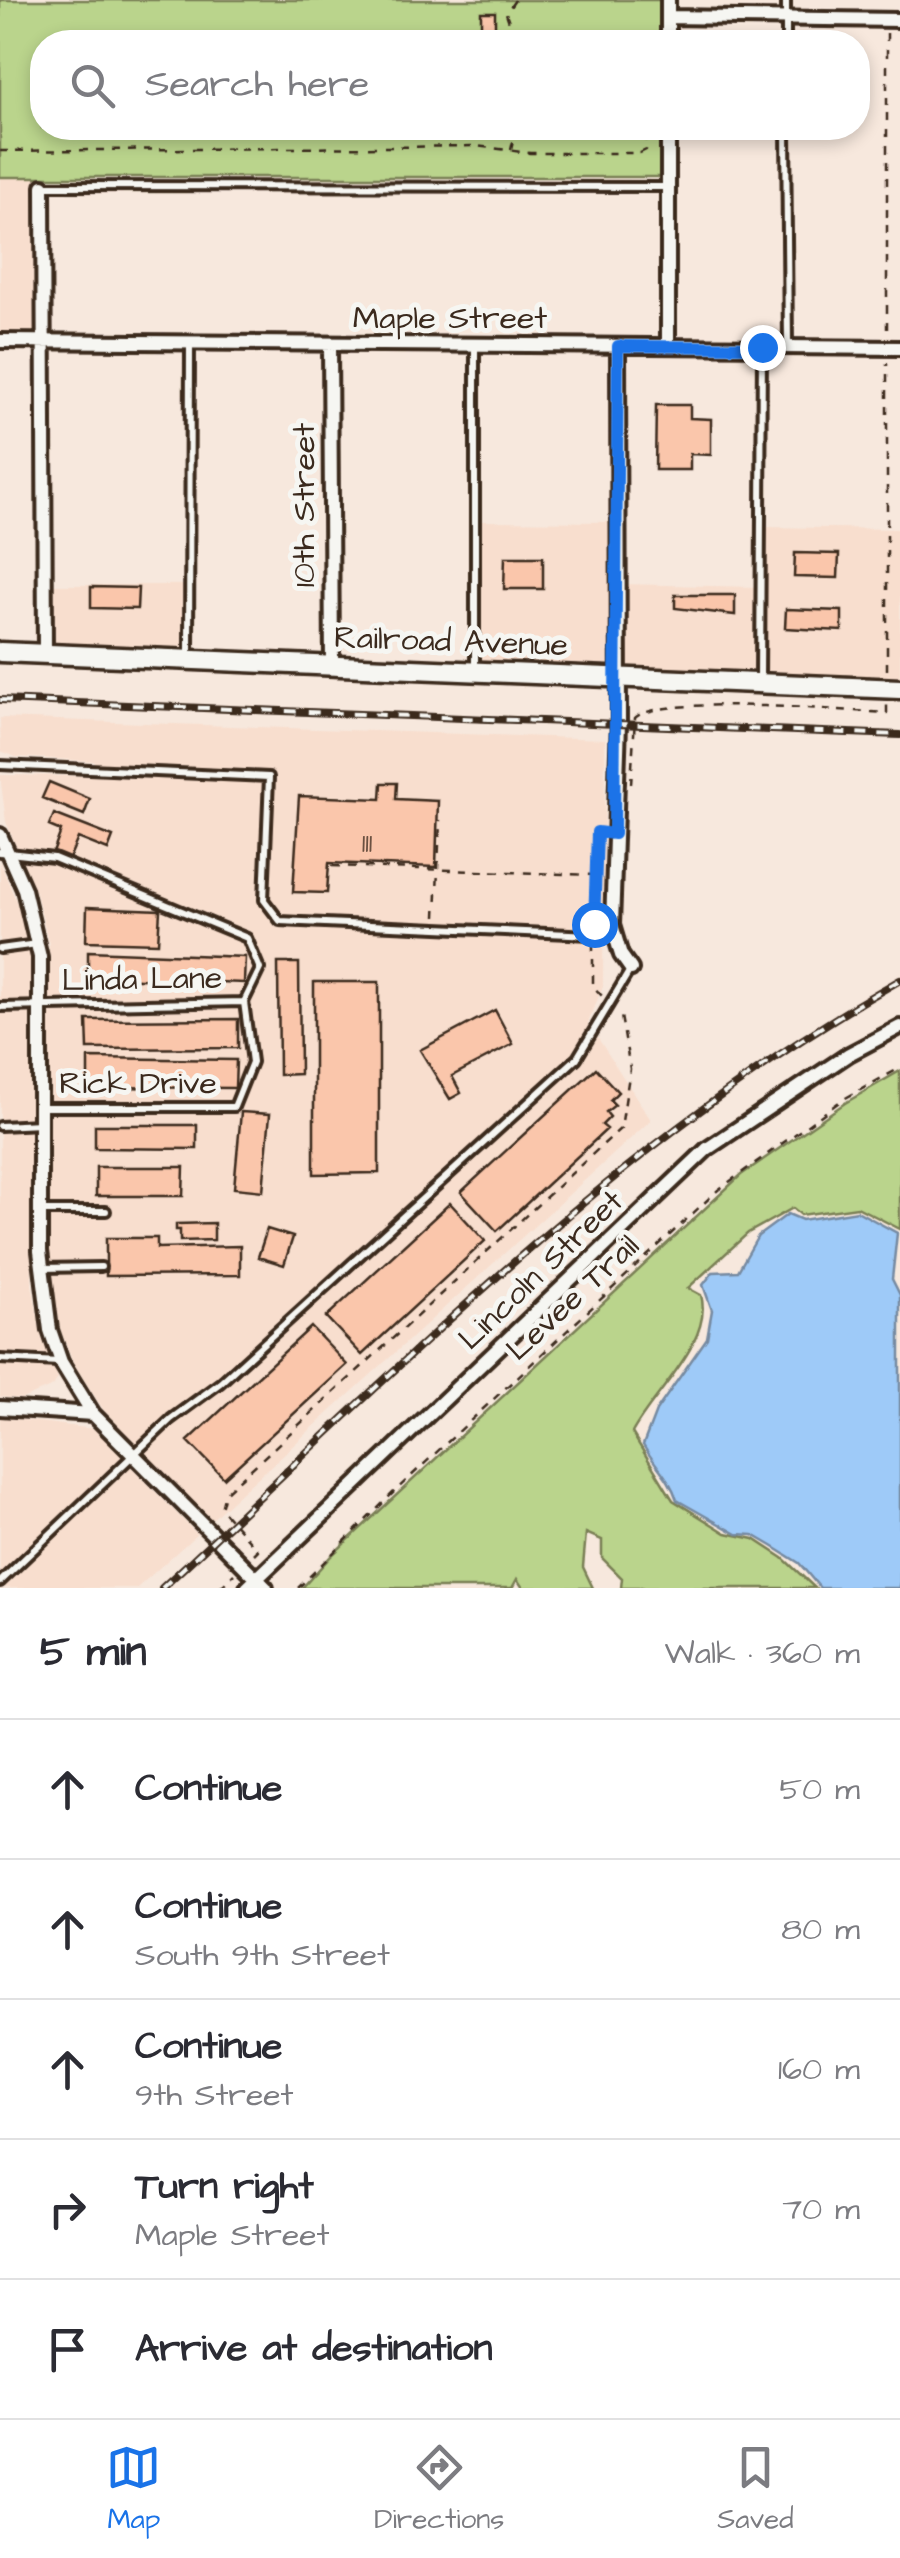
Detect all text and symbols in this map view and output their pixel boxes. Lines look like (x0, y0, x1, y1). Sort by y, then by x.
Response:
search box (30, 30, 870, 140)
icon: search (65, 58, 120, 113)
text: Search here (145, 59, 369, 111)
street label: Maple Street (353, 296, 547, 341)
route end (740, 325, 786, 371)
street label: 10th Street (282, 423, 327, 587)
street label: Railroad Avenue (333, 615, 569, 668)
house number: 111 (362, 824, 373, 863)
route start (572, 902, 618, 948)
street label: Linda Lane (62, 956, 223, 1003)
street label: Rick Drive (59, 1061, 217, 1106)
street label: Lincoln Street (449, 1180, 634, 1361)
street label: Levee Trail (497, 1225, 650, 1372)
text: 5 min (40, 1624, 147, 1682)
text: Walk · 360 m (665, 1631, 860, 1676)
icon: ahead (40, 1762, 95, 1817)
text: Continue (135, 1763, 282, 1815)
text: 50 m (779, 1767, 860, 1812)
text: Continue (135, 1881, 282, 1933)
icon: ahead (40, 1902, 95, 1957)
text: 80 m (781, 1907, 860, 1952)
text: South 9th Street (135, 1933, 390, 1978)
text: Continue (135, 2021, 282, 2073)
icon: ahead (40, 2042, 95, 2097)
text: 160 m (778, 2047, 860, 2092)
text: 9th Street (135, 2073, 294, 2118)
text: Turn right (135, 2161, 314, 2213)
icon: right (40, 2182, 95, 2237)
text: 70 m (782, 2187, 860, 2232)
text: Maple Street (135, 2213, 329, 2258)
icon: arrive (40, 2322, 95, 2377)
text: Arrive at destination (135, 2323, 492, 2375)
tab: Map (106, 2440, 161, 2539)
tab: Directions (374, 2440, 504, 2539)
tab: Saved (717, 2440, 794, 2539)

